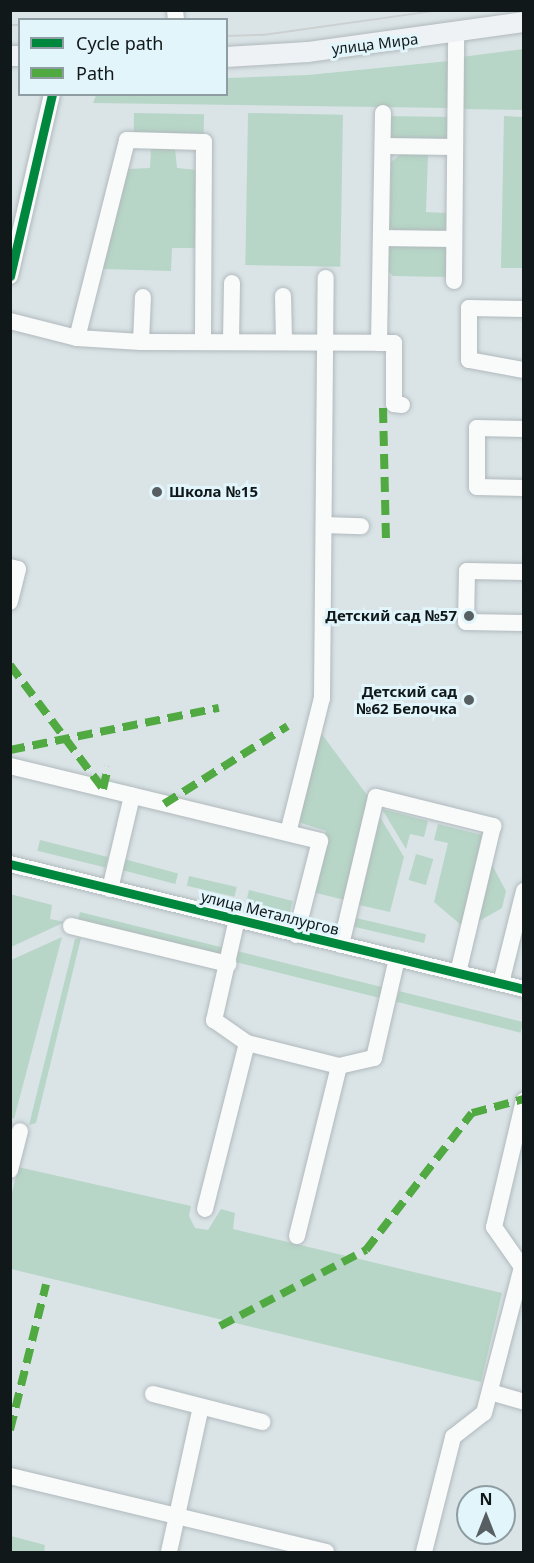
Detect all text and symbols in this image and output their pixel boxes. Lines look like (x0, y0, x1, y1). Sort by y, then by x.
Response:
legend (18, 18, 228, 96)
street label: улица Мира (331, 30, 419, 58)
text: Cycle path (76, 31, 163, 55)
text: Path (76, 61, 115, 85)
place label: Школа №15 (169, 483, 258, 501)
marker: Школа №15 (150, 485, 164, 499)
place label: Детский сад №57 (325, 607, 457, 625)
marker: Детский сад №57 (462, 609, 476, 623)
place label: Детский сад №62 Белочка (356, 682, 457, 717)
marker: Детский сад №62 Белочка (462, 693, 476, 707)
street label: улица Металлургов (199, 887, 341, 939)
north arrow (456, 1485, 516, 1545)
text: N (479, 1488, 493, 1510)

